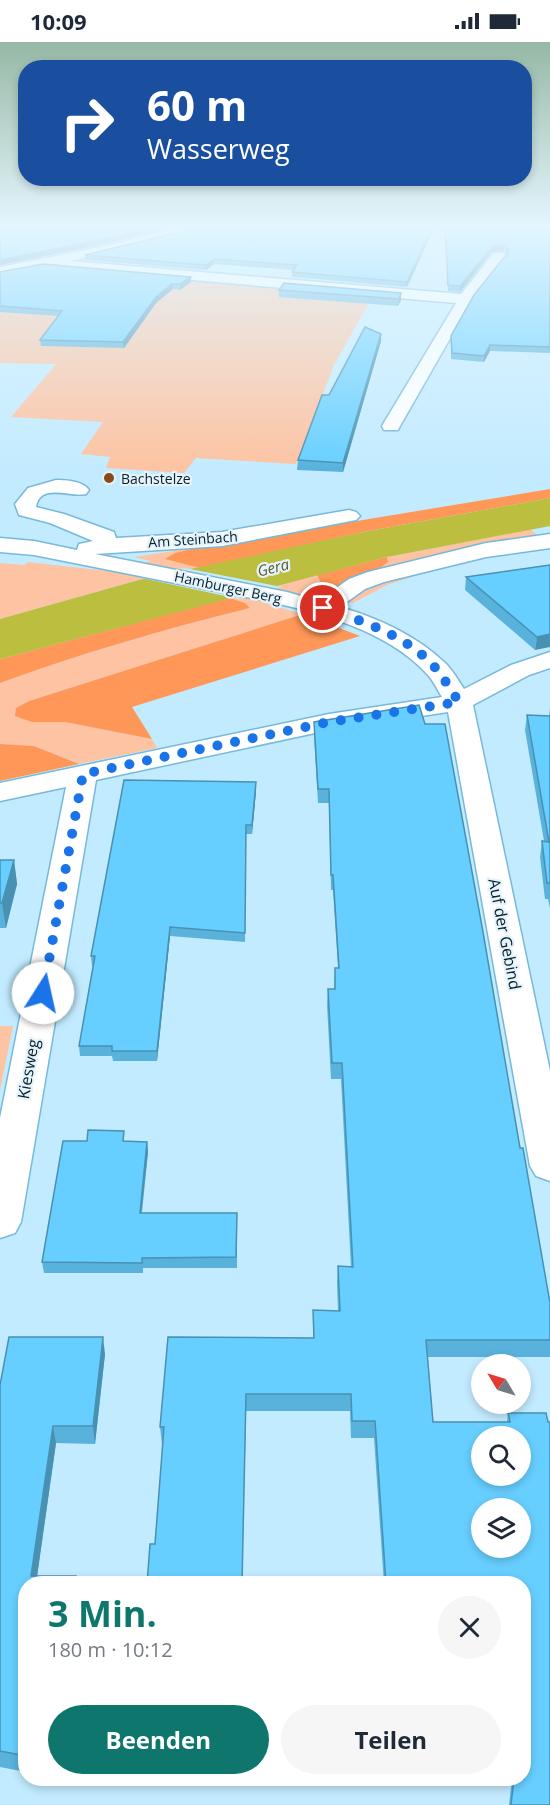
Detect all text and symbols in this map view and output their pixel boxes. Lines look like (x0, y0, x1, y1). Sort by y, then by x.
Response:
text: 10:09 (30, 6, 87, 36)
text: 60 m (147, 76, 247, 133)
icon: right (48, 84, 126, 162)
text: Wasserweg (147, 130, 290, 167)
place label: Bachstelze (121, 469, 191, 488)
marker: Bachstelze (102, 471, 116, 485)
street label: Am Steinbach (148, 526, 238, 552)
water label: Gera (255, 553, 291, 581)
street label: Hamburger Berg (173, 566, 284, 608)
pin (297, 582, 348, 633)
icon: arrive (306, 591, 339, 624)
street label: Auf der Gebind (483, 876, 527, 992)
position arrow (11, 961, 75, 1025)
street label: Kiesweg (12, 1037, 44, 1101)
north arrow (471, 1354, 531, 1414)
map controls (471, 1354, 531, 1558)
button: search (471, 1426, 531, 1486)
button: layers (471, 1498, 531, 1558)
text: 3 Min. (48, 1589, 157, 1638)
button: close (438, 1596, 501, 1659)
text: 180 m · 10:12 (48, 1636, 173, 1663)
button: Beenden (48, 1705, 269, 1774)
button: Teilen (281, 1705, 501, 1774)

